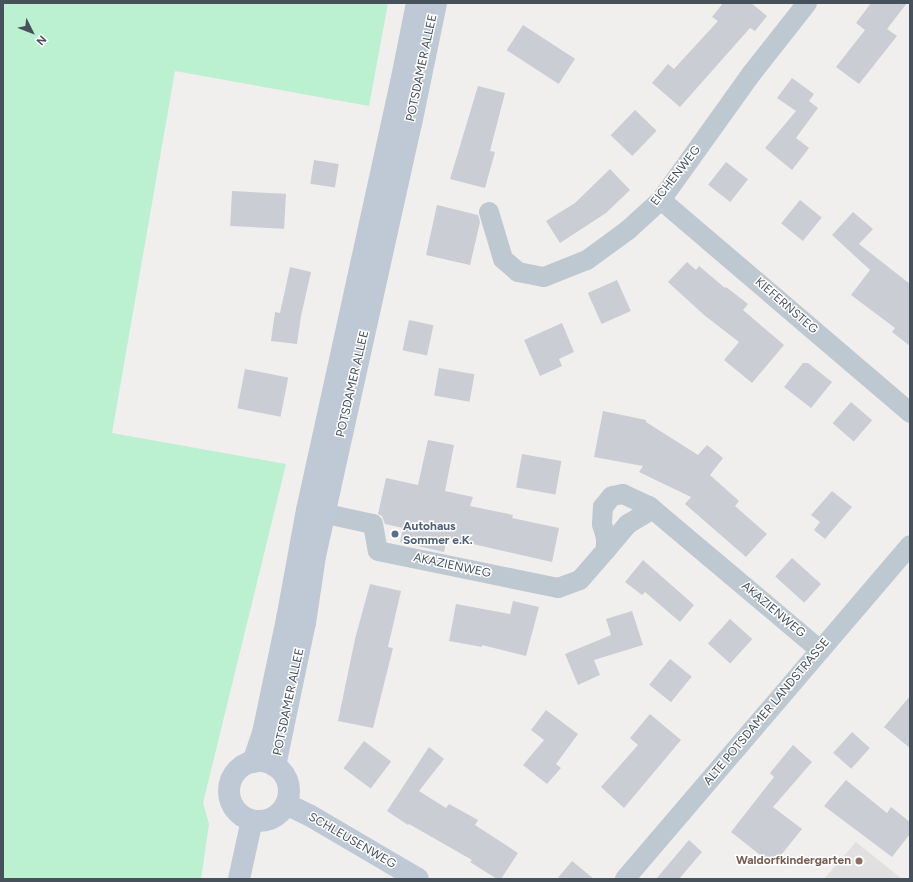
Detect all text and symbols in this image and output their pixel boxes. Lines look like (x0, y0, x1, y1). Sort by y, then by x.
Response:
north arrow (12, 12, 52, 52)
street label: POTSDAMER ALLEE (404, 13, 440, 123)
text: N (34, 33, 49, 48)
street label: EICHENWEG (648, 143, 704, 209)
street label: KIEFERNSTEG (752, 275, 820, 337)
street label: POTSDAMER ALLEE (334, 329, 372, 439)
place label: Autohaus Sommer e.K. (403, 520, 473, 548)
marker: Autohaus Sommer e.K. (390, 529, 400, 539)
street label: AKAZIENWEG (412, 551, 492, 581)
street label: AKAZIENWEG (738, 579, 808, 641)
street label: ALTE POTSDAMER LANDSTRASSE (701, 635, 833, 789)
street label: POTSDAMER ALLEE (271, 647, 307, 757)
street label: SCHLEUSENWEG (306, 810, 398, 872)
place label: Waldorfkindergarten (736, 854, 851, 868)
marker: Waldorfkindergarten (854, 856, 864, 866)

